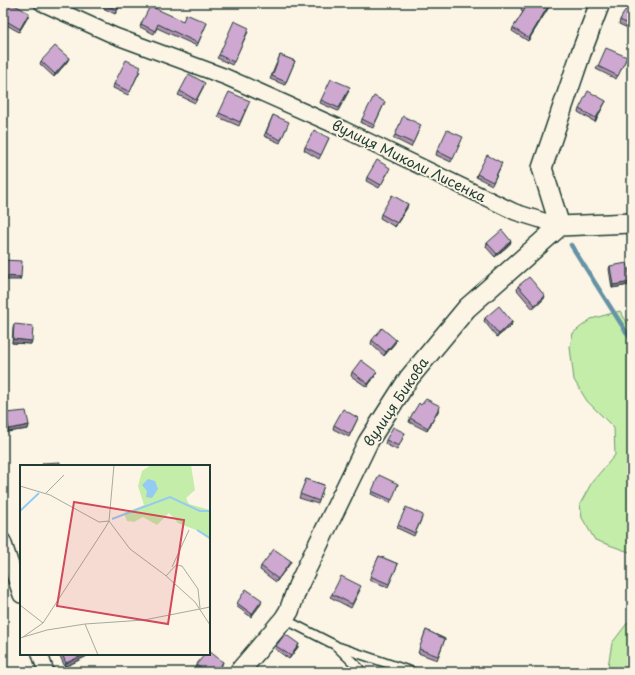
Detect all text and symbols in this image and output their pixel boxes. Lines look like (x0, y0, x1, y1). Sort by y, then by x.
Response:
street label: вулиця Миколи Лисенка (329, 114, 490, 207)
street label: вулиця Бикова (358, 353, 433, 451)
inset map (20, 465, 210, 655)

